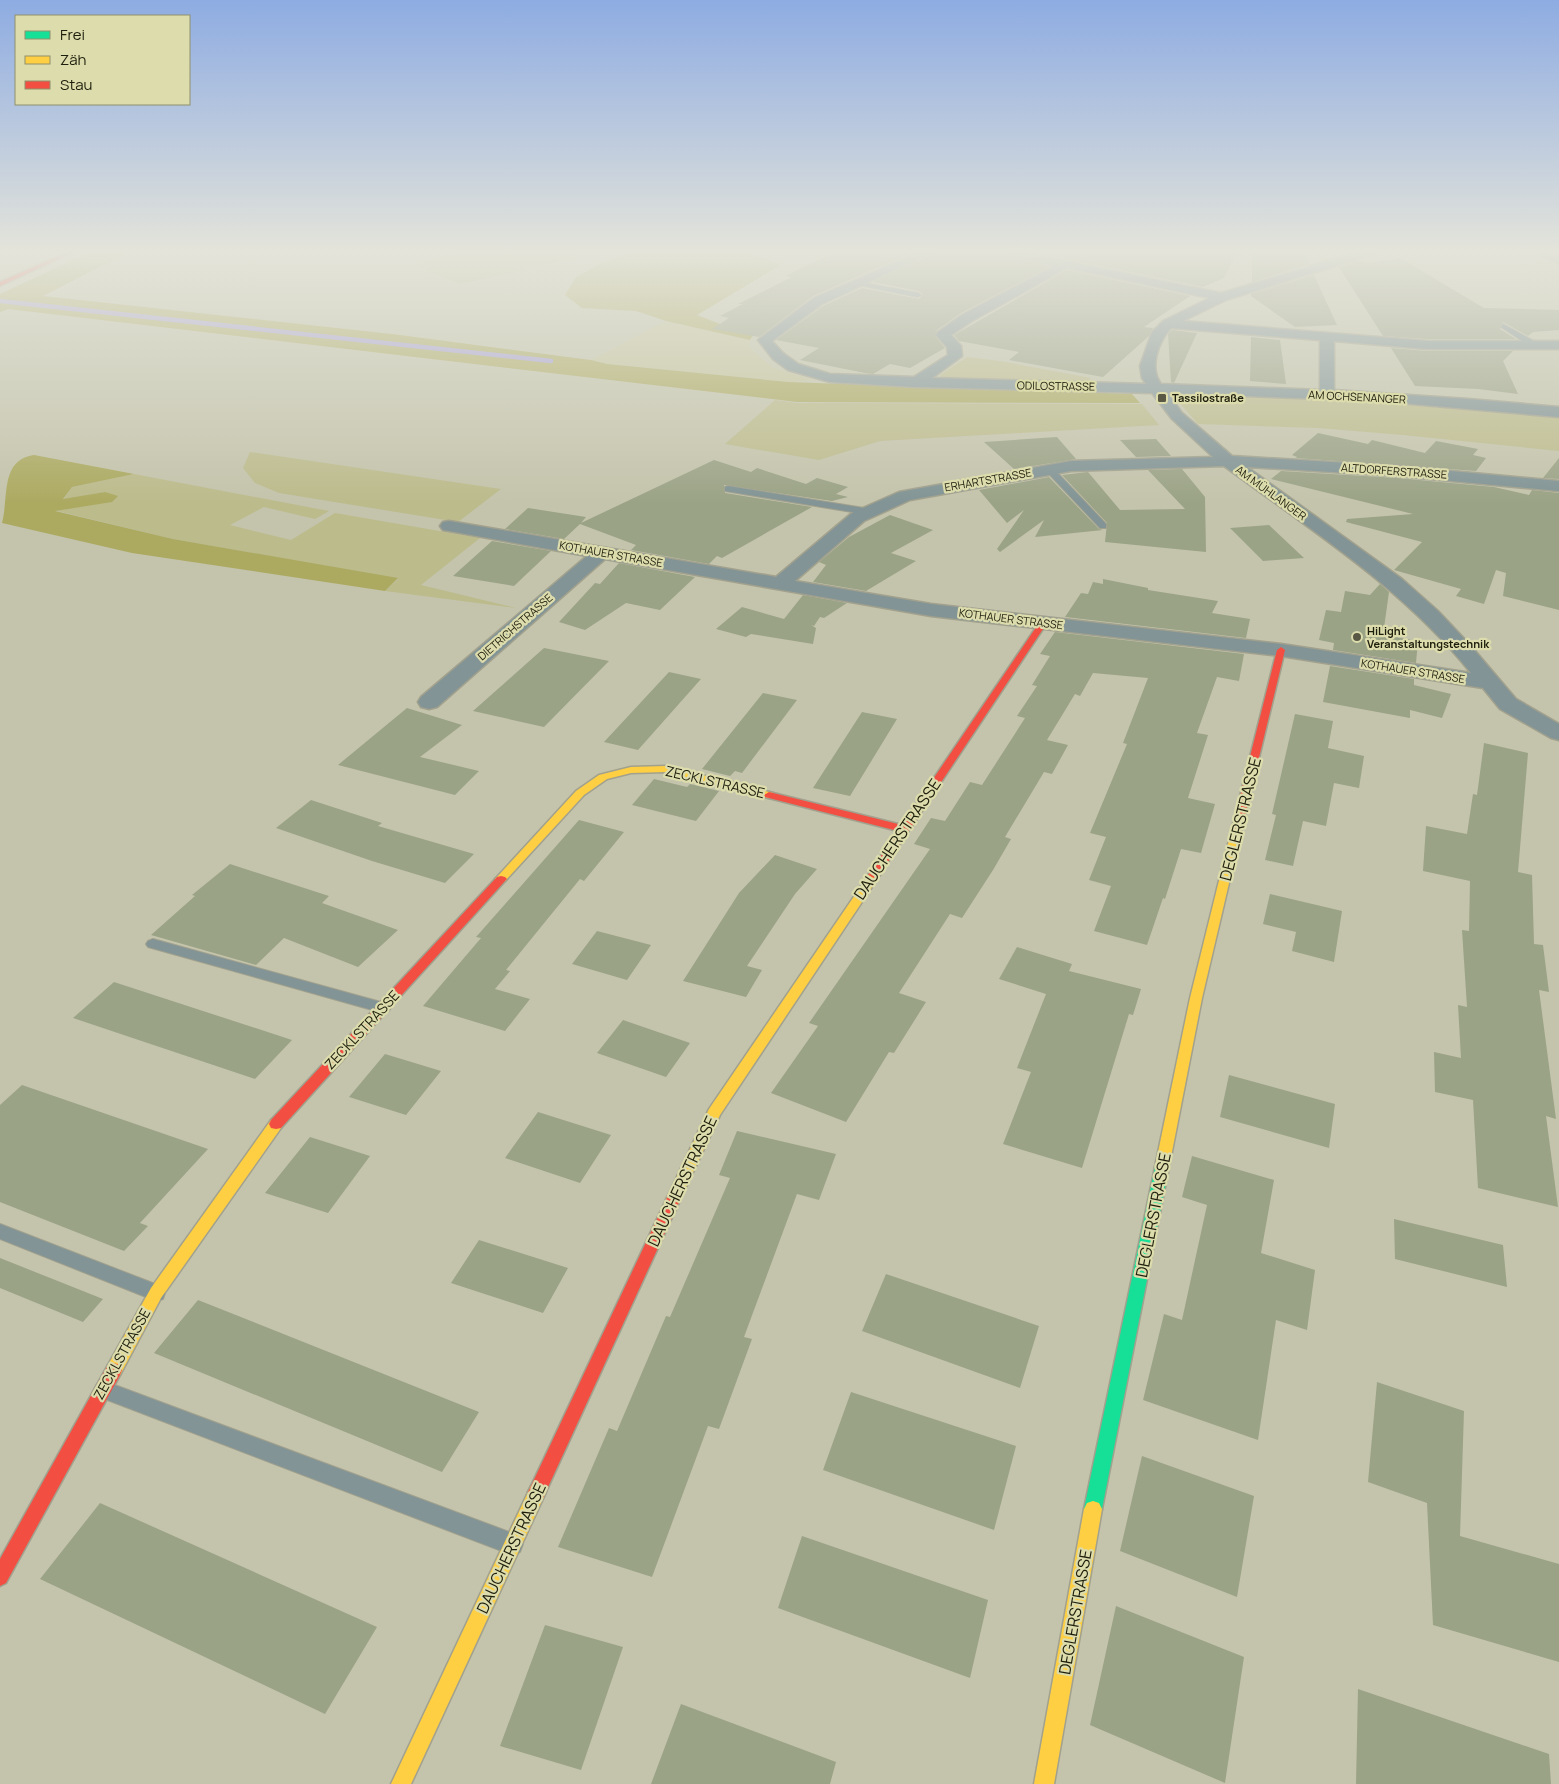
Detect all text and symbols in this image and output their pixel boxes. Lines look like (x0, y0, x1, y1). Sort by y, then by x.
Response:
legend (15, 15, 190, 105)
text: Frei (60, 24, 85, 45)
text: Zäh (60, 49, 87, 70)
text: Stau (60, 74, 93, 95)
street label: ODILOSTRASSE (1017, 377, 1095, 394)
street label: AM OCHSENANGER (1308, 386, 1406, 407)
place label: Tassilostraße (1172, 390, 1244, 405)
marker: Tassilostraße (1156, 392, 1168, 404)
street label: ALTDORFERSTRASSE (1341, 459, 1447, 482)
street label: AM MÜHLANGER (1233, 462, 1310, 523)
street label: ERHARTSTRASSE (943, 464, 1033, 495)
street label: KOTHAUER STRASSE (558, 537, 664, 570)
street label: DIETRICHSTRASSE (474, 590, 555, 663)
street label: KOTHAUER STRASSE (958, 605, 1064, 632)
place label: HiLight Veranstaltungstechnik (1367, 623, 1490, 651)
marker: HiLight Veranstaltungstechnik (1351, 631, 1363, 643)
street label: KOTHAUER STRASSE (1360, 655, 1466, 686)
street label: DEGLERSTRASSE (1214, 755, 1266, 883)
street label: ZECKLSTRASSE (663, 761, 767, 802)
street label: DAUCHERSTRASSE (848, 774, 946, 904)
street label: ZECKLSTRASSE (320, 986, 403, 1073)
street label: DAUCHERSTRASSE (642, 1112, 722, 1250)
street label: DEGLERSTRASSE (1130, 1151, 1176, 1279)
street label: ZECKLSTRASSE (89, 1305, 154, 1403)
street label: DAUCHERSTRASSE (471, 1479, 551, 1617)
street label: DEGLERSTRASSE (1053, 1548, 1097, 1676)

